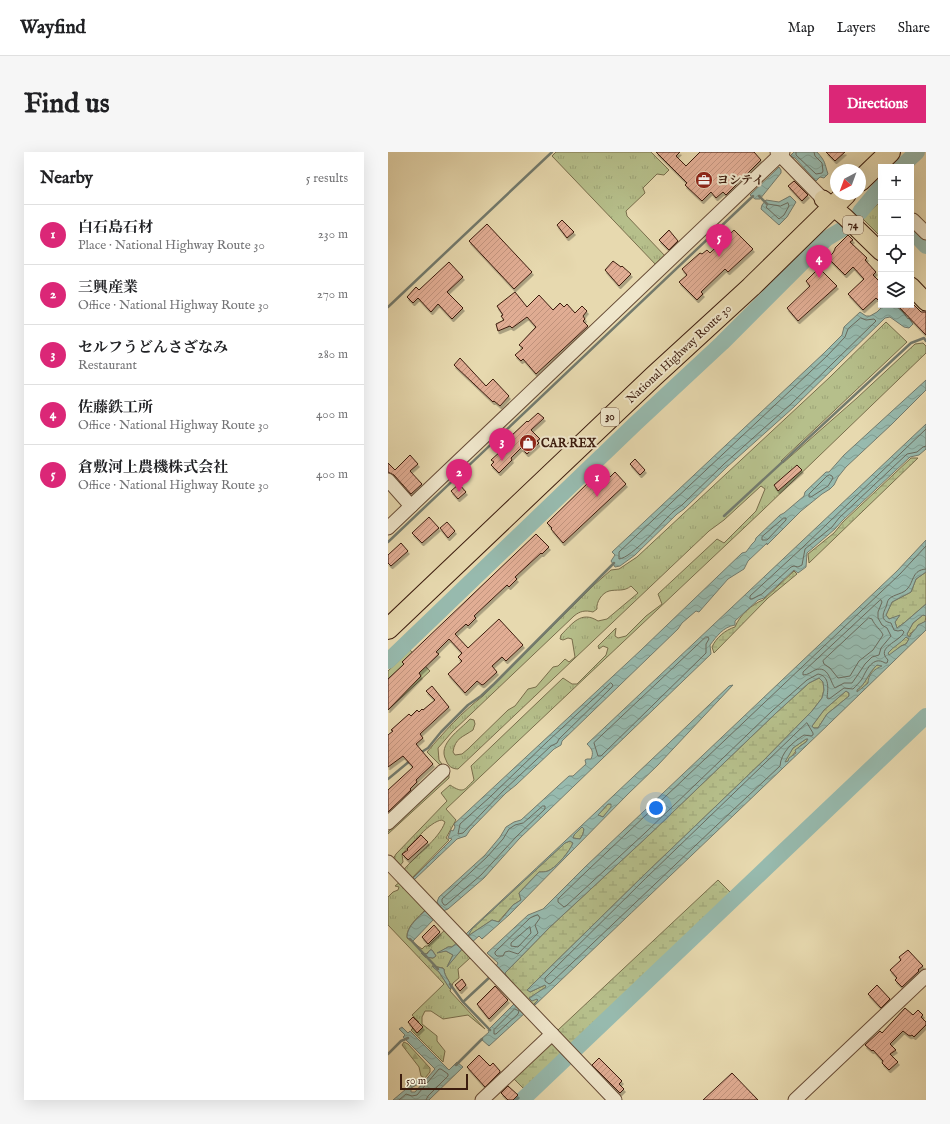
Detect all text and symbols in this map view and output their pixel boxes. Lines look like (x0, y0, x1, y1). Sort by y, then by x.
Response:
text: Wayfind (20, 16, 86, 40)
text: Map (788, 19, 815, 37)
text: Layers (837, 19, 876, 37)
text: Share (898, 19, 930, 37)
button: Directions (829, 85, 926, 123)
text: Find us (24, 87, 110, 122)
north arrow (830, 164, 866, 200)
map controls (878, 164, 914, 308)
button: + (878, 164, 914, 200)
text: Nearby (40, 168, 93, 189)
text: 5 results (306, 170, 348, 187)
office icon: ヨシテイ (694, 170, 714, 190)
place label: ヨシテイ (717, 173, 764, 188)
button: − (878, 200, 914, 236)
road number: 74 (843, 216, 863, 234)
text: 白石島石材 (78, 218, 153, 237)
pin: 5 (706, 224, 732, 257)
text: 1 (51, 226, 55, 243)
text: 230 m (318, 226, 348, 243)
button: locate (878, 236, 914, 272)
text: Place · National Highway Route 30 (78, 237, 265, 254)
pin: 4 (806, 245, 832, 278)
button: layers (878, 272, 914, 308)
text: 三興産業 (78, 278, 138, 297)
text: 2 (50, 286, 56, 303)
text: 270 m (317, 286, 348, 303)
text: Office · National Highway Route 30 (78, 297, 269, 314)
street label: National Highway Route 30 (623, 301, 735, 407)
text: セルフうどんさざなみ (78, 338, 228, 357)
text: 3 (51, 346, 55, 363)
text: 280 m (318, 346, 348, 363)
text: Restaurant (78, 357, 137, 374)
text: 佐藤鉄工所 (78, 398, 153, 417)
text: 4 (50, 406, 56, 423)
text: 400 m (316, 406, 348, 423)
road number: 30 (601, 408, 619, 426)
text: Office · National Highway Route 30 (78, 417, 269, 434)
pin: 3 (489, 428, 515, 461)
shop icon: CAR REX (518, 433, 538, 453)
place label: CAR REX (541, 436, 597, 451)
text: 倉敷河上農機株式会社 (78, 458, 228, 477)
pin: 2 (446, 459, 472, 492)
pin: 1 (584, 464, 610, 497)
text: 5 (51, 466, 55, 483)
text: 400 m (316, 466, 348, 483)
text: Office · National Highway Route 30 (78, 477, 269, 494)
your location (646, 798, 666, 818)
scale bar (400, 1072, 468, 1091)
text: 50 m (406, 1074, 426, 1088)

